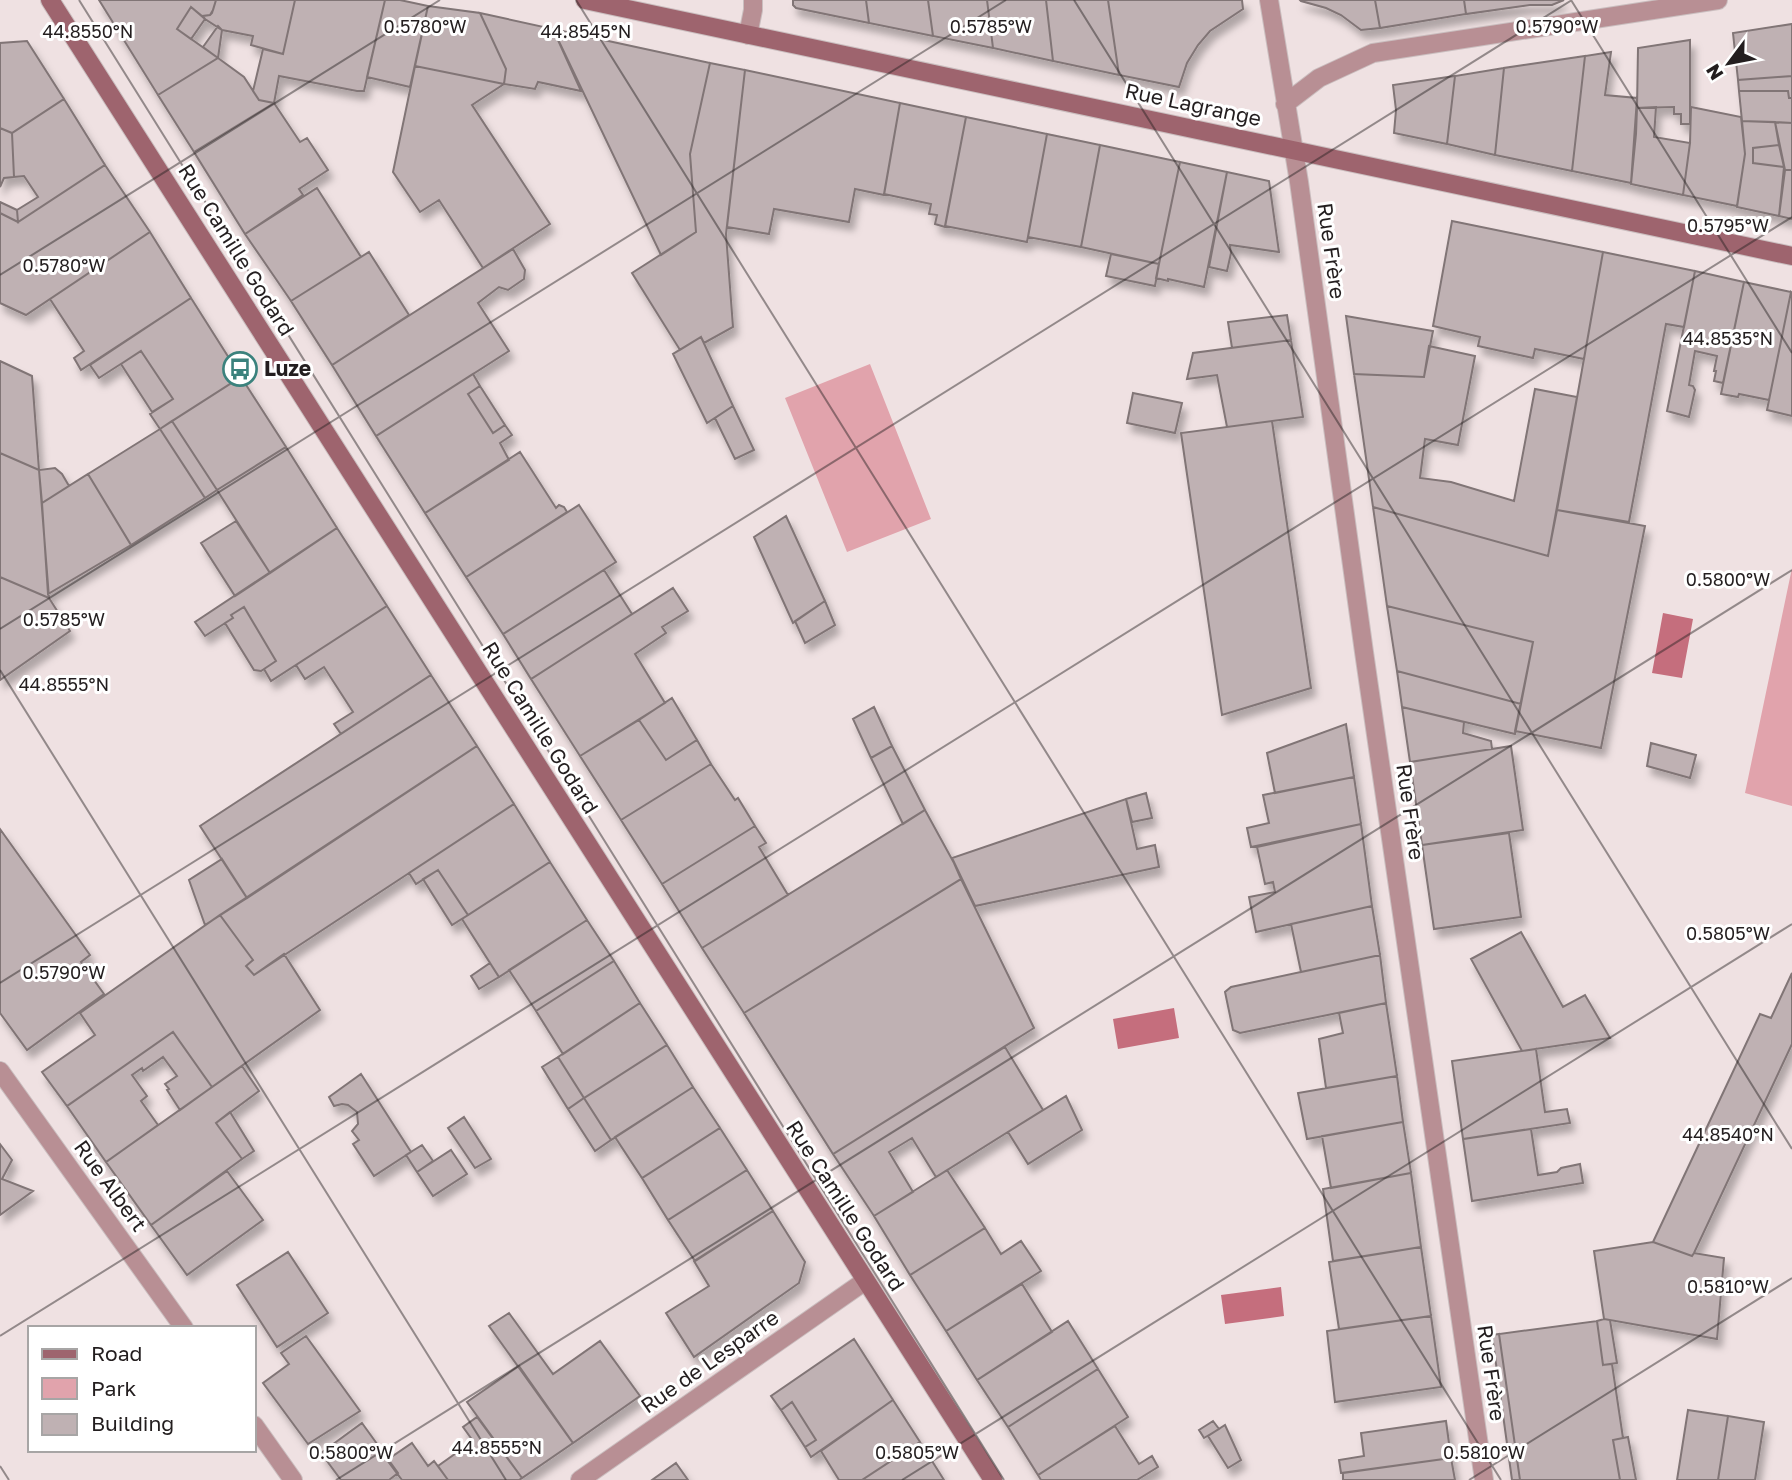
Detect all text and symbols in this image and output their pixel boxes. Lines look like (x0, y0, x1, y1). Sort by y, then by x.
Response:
text: 0.5780°W (384, 15, 466, 37)
text: 0.5785°W (950, 15, 1032, 37)
text: 0.5790°W (1516, 15, 1598, 37)
text: 44.8550°N (42, 20, 134, 42)
text: 44.8545°N (541, 20, 631, 42)
north arrow (1694, 28, 1764, 98)
text: N (1701, 60, 1728, 84)
street label: Rue Lagrange (1123, 77, 1264, 131)
street label: Rue Camille Godard (173, 159, 300, 340)
street label: Rue Frère (1312, 201, 1352, 301)
text: 0.5795°W (1687, 214, 1769, 236)
text: 0.5780°W (23, 254, 105, 276)
text: 44.8535°N (1683, 327, 1773, 349)
bus stop icon: Luze (221, 350, 259, 388)
place label: Luze (264, 355, 311, 381)
text: 0.5800°W (1686, 568, 1770, 590)
text: 0.5785°W (23, 608, 105, 630)
street label: Rue Camille Godard (477, 637, 604, 818)
text: 44.8555°N (19, 673, 109, 695)
street label: Rue Frère (1391, 762, 1431, 862)
text: 0.5805°W (1686, 922, 1770, 944)
text: 0.5790°W (23, 961, 105, 983)
street label: Rue Camille Godard (781, 1115, 911, 1296)
text: 44.8540°N (1682, 1123, 1774, 1145)
street label: Rue Albert (69, 1135, 153, 1236)
text: 0.5810°W (1687, 1275, 1769, 1297)
street label: Rue de Lesparre (635, 1304, 783, 1418)
street label: Rue Frère (1472, 1323, 1512, 1423)
legend (28, 1326, 256, 1452)
text: Road (91, 1340, 142, 1366)
text: Park (91, 1375, 137, 1401)
text: Building (91, 1410, 174, 1436)
text: 44.8555°N (452, 1436, 542, 1458)
text: 0.5800°W (309, 1441, 393, 1463)
text: 0.5805°W (875, 1441, 959, 1463)
text: 0.5810°W (1443, 1441, 1525, 1463)

